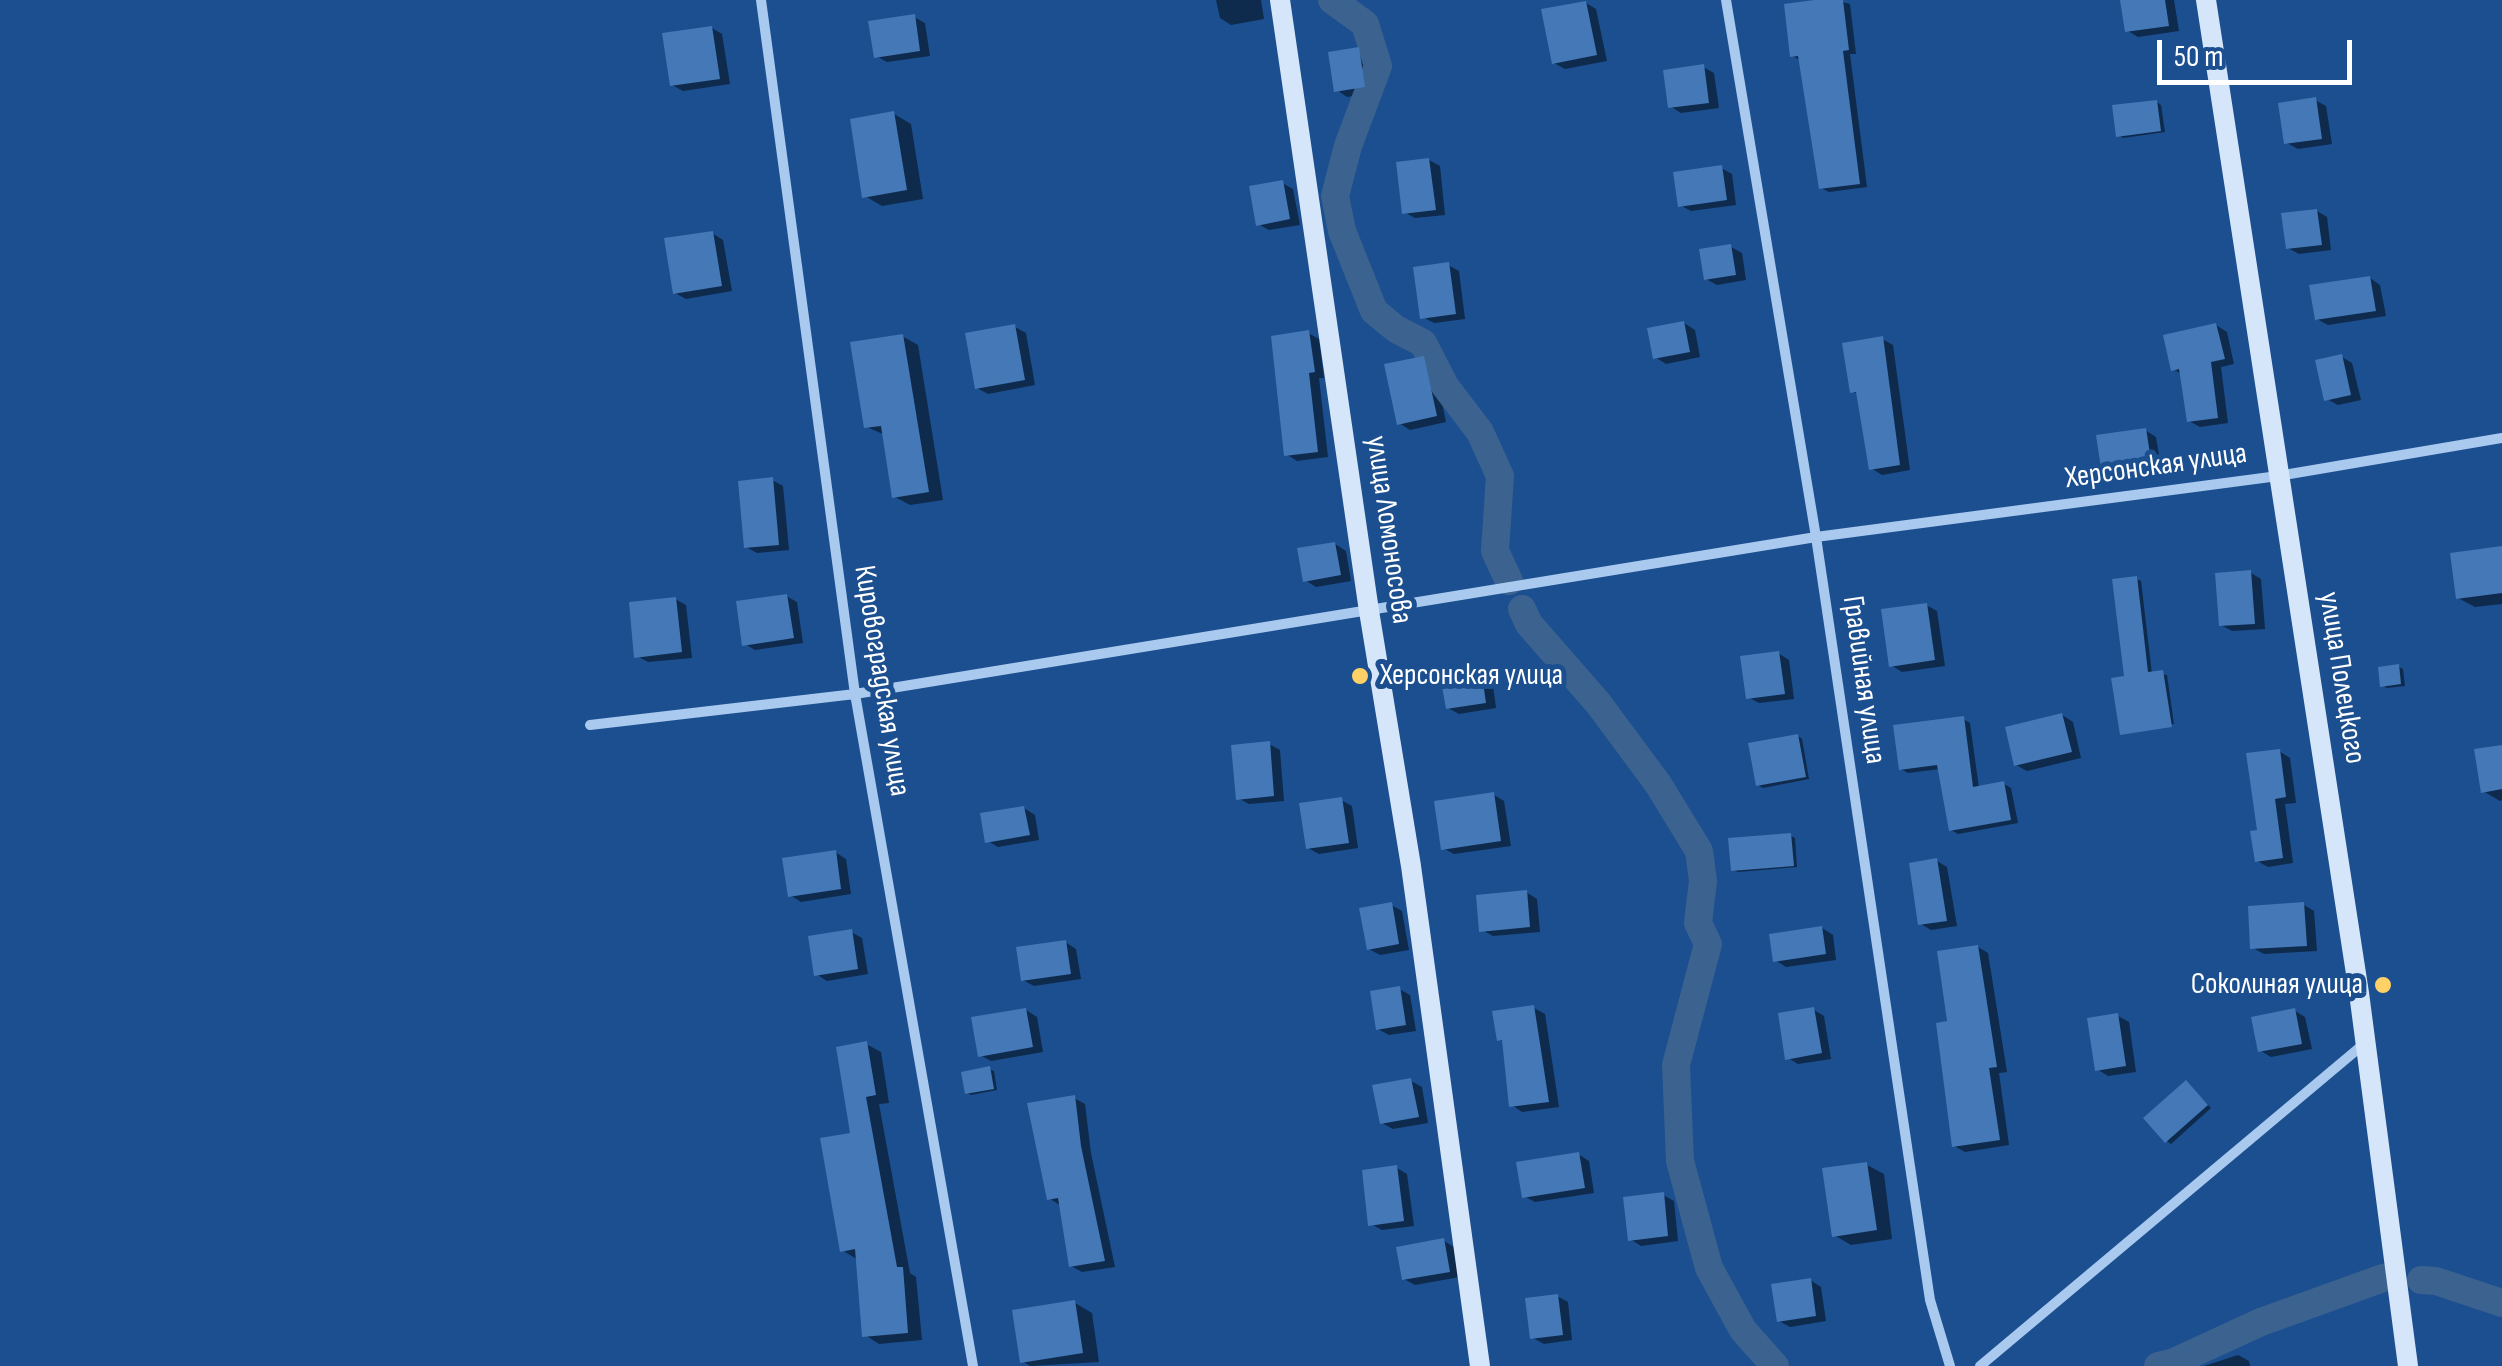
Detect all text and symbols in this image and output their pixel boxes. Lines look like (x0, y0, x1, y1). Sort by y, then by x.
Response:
scale bar (2162, 20, 2357, 82)
text: 50 m (2174, 39, 2223, 75)
street label: улица Ломоносова (1357, 434, 1419, 626)
street label: Херсонская улица (2063, 436, 2249, 498)
street label: Кировоградская улица (845, 563, 917, 799)
street label: улица Полецкого (2310, 590, 2372, 766)
street label: Гравийная улица (1833, 594, 1893, 766)
place label: Херсонская улица (1380, 658, 1563, 694)
marker: Херсонская улица (1349, 665, 1371, 687)
place label: Соколиная улица (2191, 967, 2363, 1003)
marker: Соколиная улица (2372, 974, 2394, 996)

